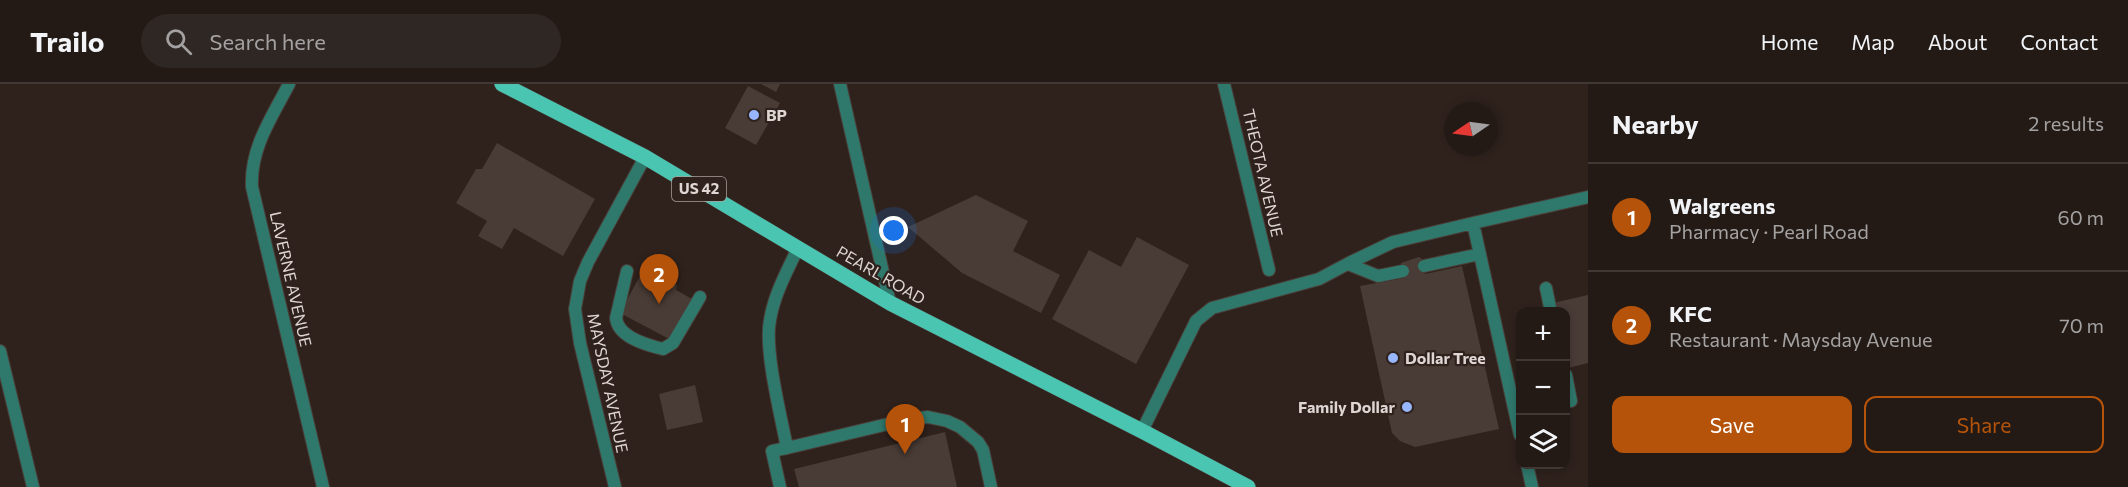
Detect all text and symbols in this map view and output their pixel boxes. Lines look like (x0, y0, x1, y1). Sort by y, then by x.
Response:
search box (141, 14, 561, 68)
text: Trailo (30, 24, 105, 58)
icon: search (162, 25, 195, 58)
text: Search here (210, 28, 326, 55)
text: Home (1761, 29, 1818, 54)
text: Map (1851, 29, 1895, 54)
text: About (1928, 29, 1987, 54)
text: Contact (2020, 29, 2098, 54)
north arrow (1444, 102, 1498, 156)
place label: BP (766, 105, 787, 124)
street label: THEOTA AVENUE (1240, 107, 1287, 239)
marker: BP (747, 108, 761, 122)
text: Nearby (1612, 108, 1699, 139)
text: 2 results (2028, 111, 2104, 135)
road number: US 42 (672, 177, 726, 201)
text: Walgreens (1669, 192, 1775, 219)
text: 1 (1627, 205, 1636, 229)
text: 60 m (2058, 205, 2104, 229)
street label: LAVERNE AVENUE (267, 209, 316, 348)
your location (879, 216, 908, 245)
text: Pharmacy · Pearl Road (1669, 219, 1869, 243)
street label: PEARL ROAD (833, 241, 929, 308)
pin: 2 (640, 254, 678, 304)
text: KFC (1669, 300, 1712, 327)
map controls (1516, 307, 1570, 469)
button: + (1516, 307, 1570, 361)
street label: MAYSDAY AVENUE (584, 311, 633, 455)
text: 2 (1626, 313, 1637, 337)
text: 70 m (2059, 313, 2104, 337)
text: Restaurant · Maysday Avenue (1669, 327, 1933, 351)
place label: Dollar Tree (1405, 348, 1486, 367)
marker: Dollar Tree (1386, 351, 1400, 365)
button: − (1516, 361, 1570, 415)
button: Save (1612, 396, 1852, 453)
button: Share (1864, 396, 2104, 453)
place label: Family Dollar (1298, 397, 1395, 416)
marker: Family Dollar (1400, 400, 1414, 414)
pin: 1 (886, 404, 924, 454)
button: layers (1516, 415, 1570, 469)

